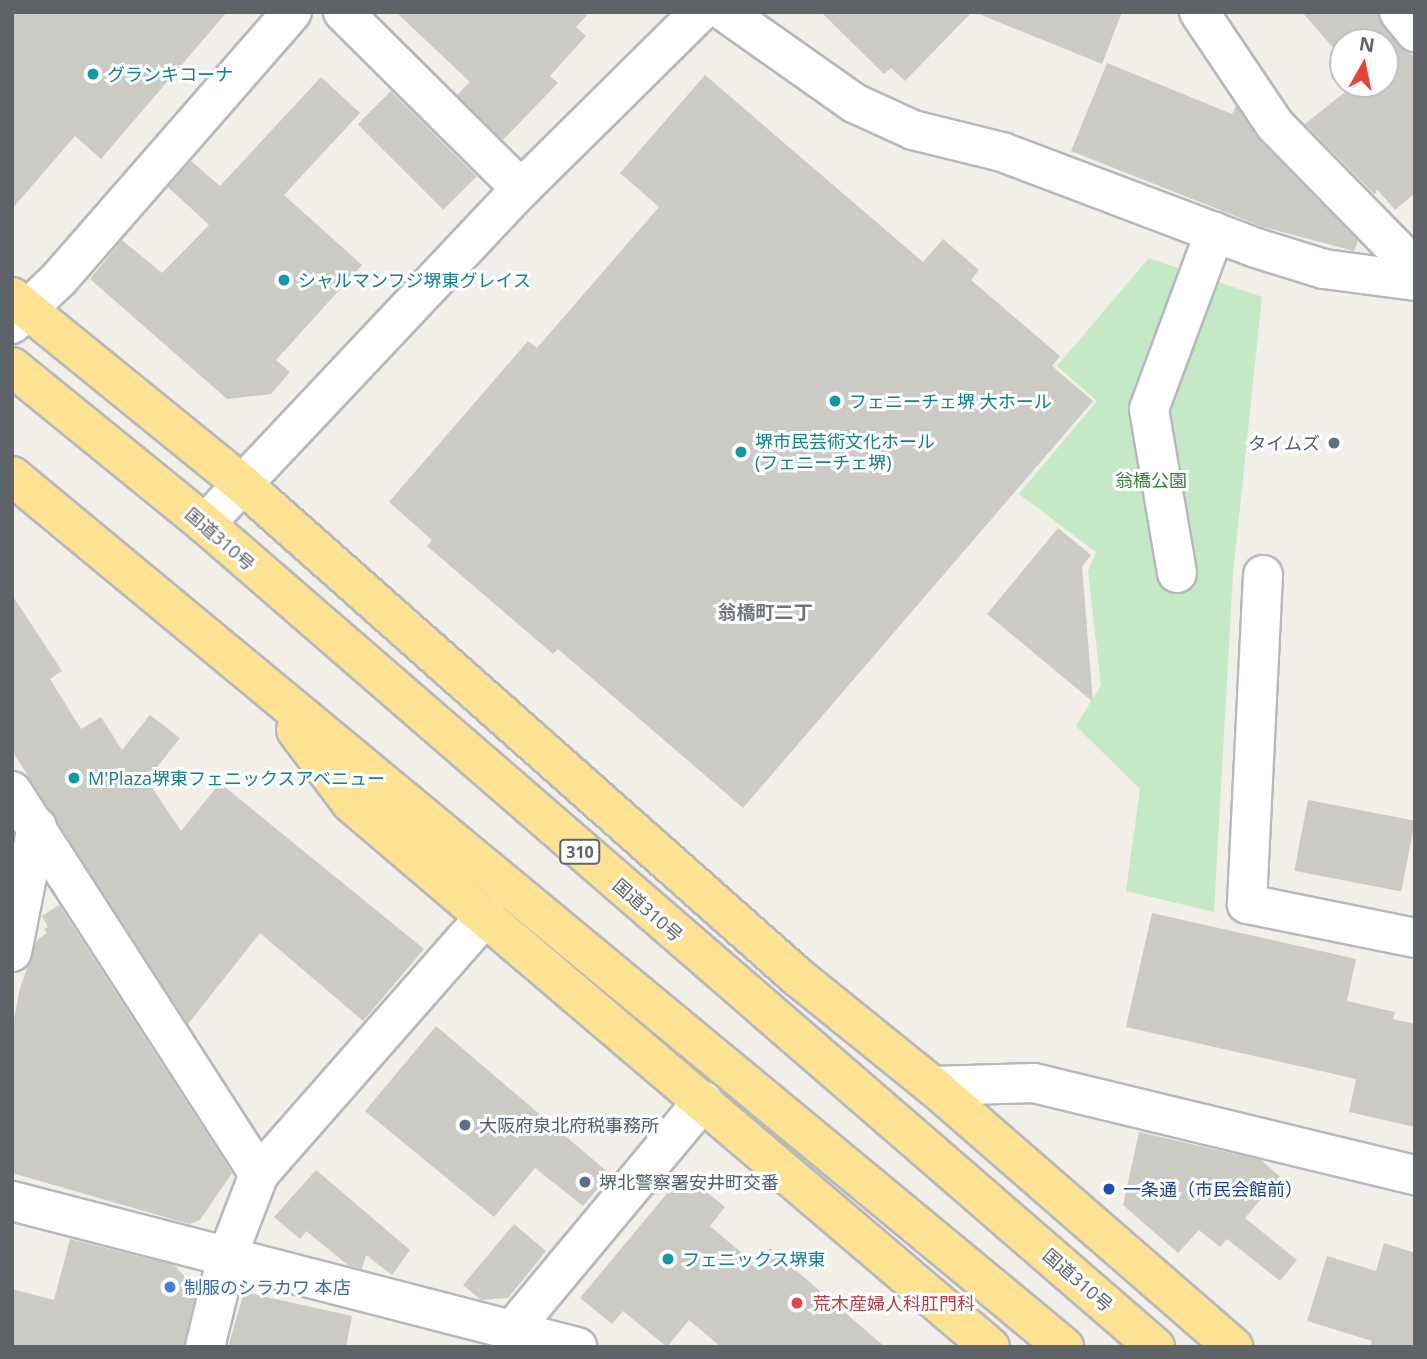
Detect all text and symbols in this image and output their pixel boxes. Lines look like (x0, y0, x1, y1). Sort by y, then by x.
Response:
north arrow (1329, 28, 1399, 98)
text: N (1357, 30, 1377, 58)
place label: グランキコーナ (107, 63, 233, 85)
marker: グランキコーナ (85, 66, 101, 82)
place label: シャルマンフジ堺東グレイス (298, 269, 532, 291)
marker: シャルマンフジ堺東グレイス (276, 272, 292, 288)
place label: フェニーチェ堺 大ホール (849, 390, 1052, 412)
marker: フェニーチェ堺 大ホール (827, 393, 843, 409)
place label: 堺市民芸術文化ホール (フェニーチェ堺) (755, 431, 935, 474)
place label: タイムズ (1248, 432, 1320, 454)
marker: タイムズ (1326, 435, 1342, 451)
marker: 堺市民芸術文化ホール (フェニーチェ堺) (733, 444, 749, 460)
park label: 翁橋公園 (1115, 469, 1187, 491)
street label: 国道310号 (181, 503, 259, 575)
district label: 翁橋町二丁 (718, 602, 812, 624)
place label: M'Plaza堺東フェニックスアベニュー (88, 767, 386, 789)
marker: M'Plaza堺東フェニックスアベニュー (66, 770, 82, 786)
road number: 310 (559, 839, 601, 864)
street label: 国道310号 (609, 874, 687, 946)
place label: 大阪府泉北府税事務所 (479, 1114, 659, 1136)
marker: 大阪府泉北府税事務所 (457, 1117, 473, 1133)
place label: 堺北警察署安井町交番 (599, 1171, 779, 1193)
marker: 堺北警察署安井町交番 (577, 1174, 593, 1190)
place label: 一条通（市民会館前） (1123, 1178, 1303, 1200)
marker: 一条通（市民会館前） (1101, 1181, 1117, 1197)
street label: 国道310号 (1039, 1244, 1117, 1316)
place label: フェニックス堺東 (682, 1248, 826, 1270)
marker: フェニックス堺東 (660, 1251, 676, 1267)
place label: 制服のシラカワ 本店 (184, 1276, 351, 1298)
marker: 制服のシラカワ 本店 (162, 1279, 178, 1295)
place label: 荒木産婦人科肛門科 (813, 1292, 975, 1314)
marker: 荒木産婦人科肛門科 (787, 1293, 807, 1313)

